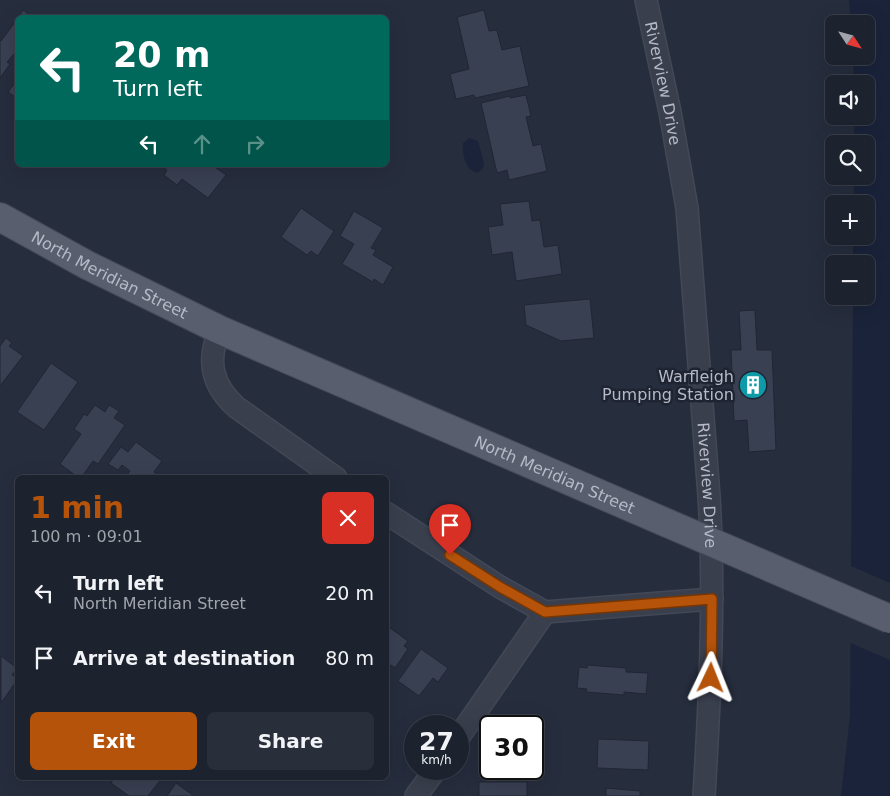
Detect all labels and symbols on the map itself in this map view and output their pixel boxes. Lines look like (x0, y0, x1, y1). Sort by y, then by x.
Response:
north arrow (825, 15, 875, 65)
street label: Riverview Drive (641, 19, 685, 147)
street label: North Meridian Street (28, 227, 191, 322)
place label: Warfleigh Pumping Station (602, 367, 734, 404)
building icon: Warfleigh Pumping Station (738, 370, 768, 400)
street label: Riverview Drive (694, 422, 721, 548)
street label: North Meridian Street (472, 432, 638, 518)
pin (429, 504, 471, 555)
position arrow (684, 651, 736, 703)
speed limit sign: 30 (479, 715, 544, 780)

